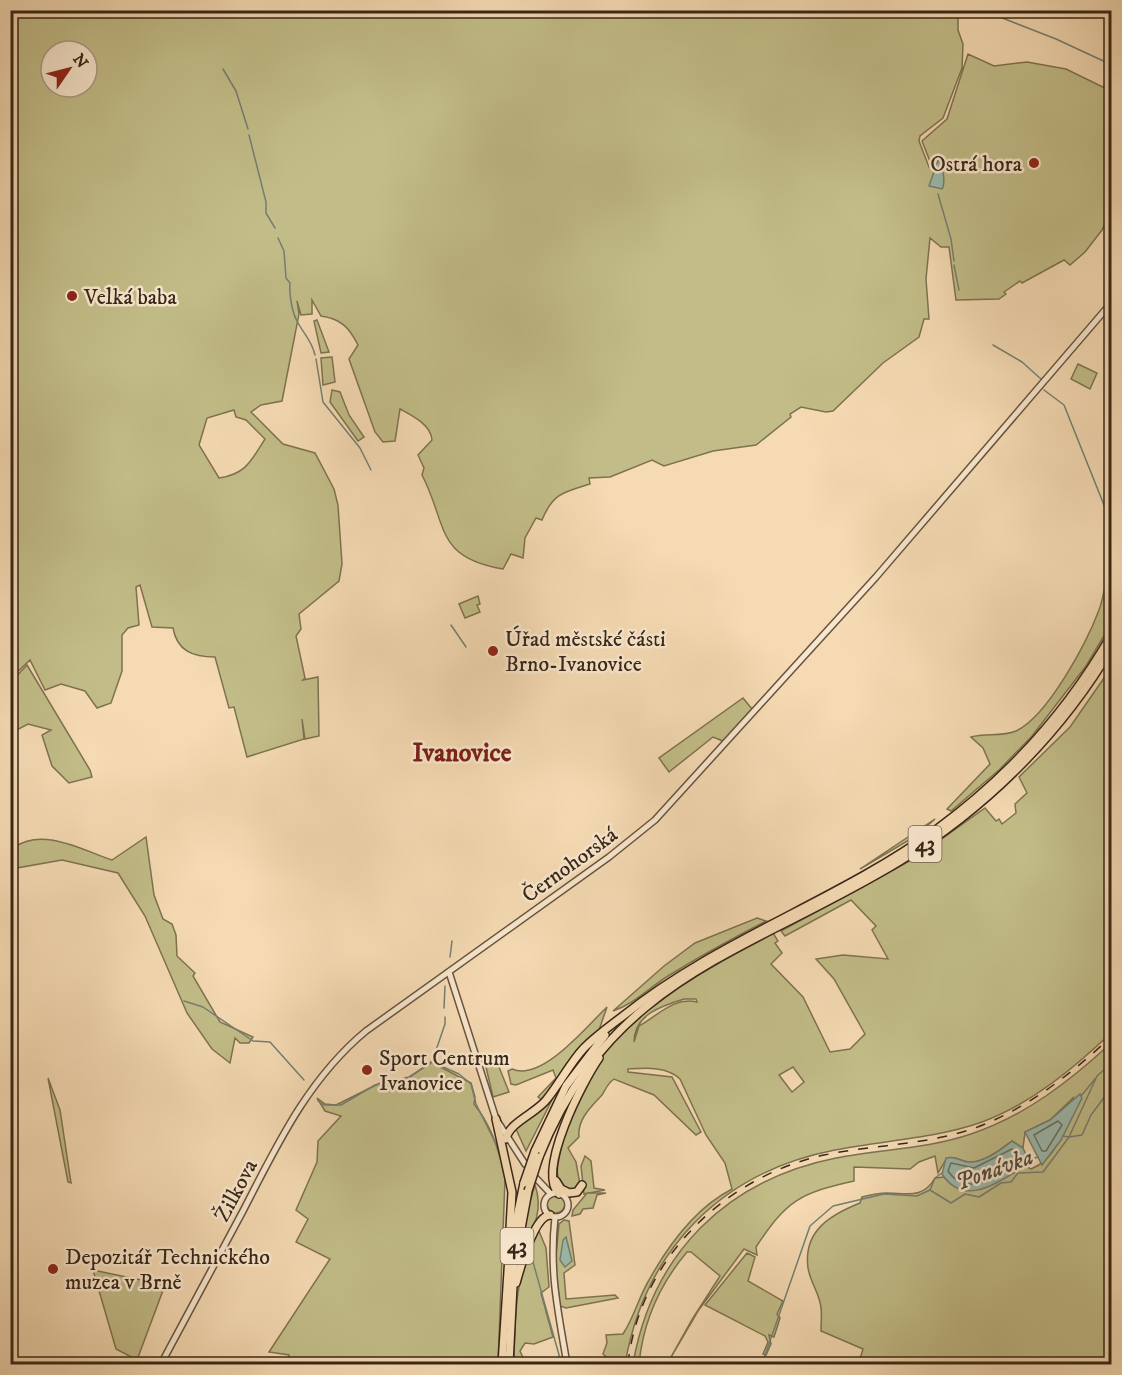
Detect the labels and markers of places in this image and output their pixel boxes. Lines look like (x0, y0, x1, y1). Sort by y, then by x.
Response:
place label: Ostrá hora (930, 151, 1023, 178)
marker: Ostrá hora (1027, 156, 1041, 170)
place label: Velká baba (83, 284, 177, 311)
marker: Velká baba (65, 289, 79, 303)
place label: Úřad městské části Brno-Ivanovice (505, 625, 666, 678)
marker: Úřad městské části Brno-Ivanovice (486, 644, 500, 658)
place label: Sport Centrum Ivanovice (379, 1045, 510, 1097)
marker: Sport Centrum Ivanovice (360, 1063, 374, 1077)
place label: Depozitář Technického muzea v Brně (65, 1244, 270, 1296)
marker: Depozitář Technického muzea v Brně (46, 1262, 60, 1276)

